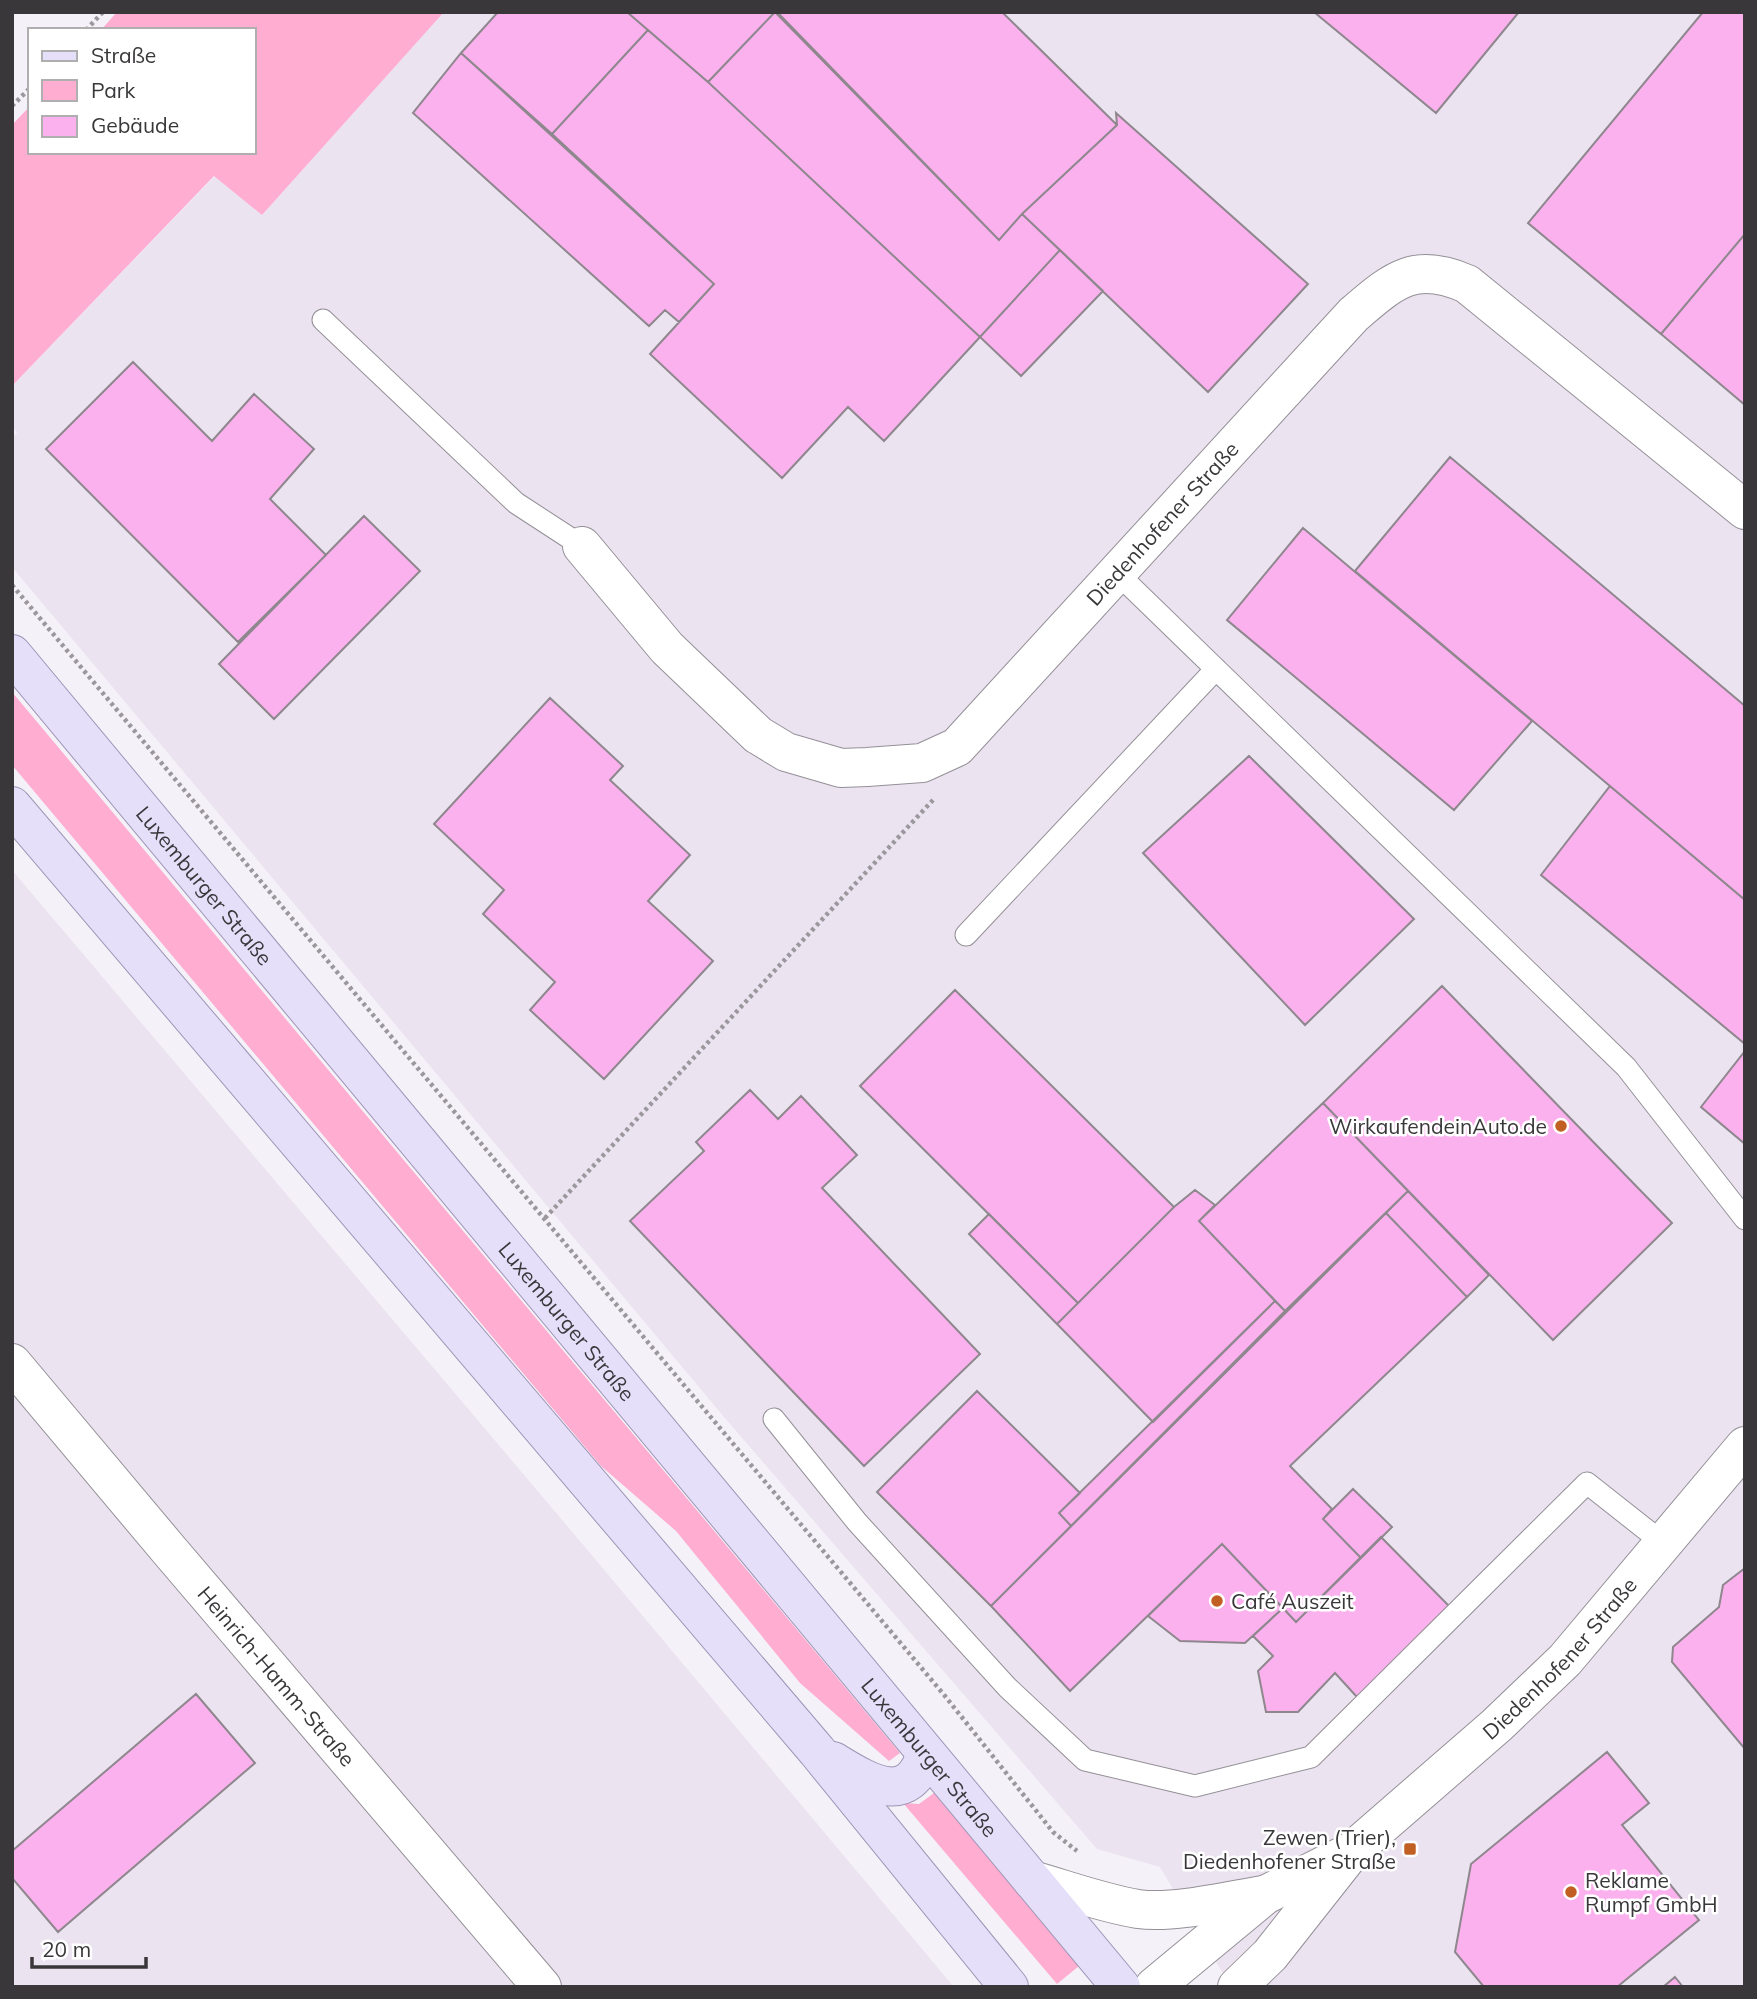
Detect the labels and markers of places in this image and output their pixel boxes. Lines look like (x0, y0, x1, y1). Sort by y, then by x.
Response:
place label: WirkaufendeinAuto.de (1329, 1113, 1547, 1139)
marker: WirkaufendeinAuto.de (1553, 1118, 1569, 1134)
place label: Café Auszeit (1231, 1588, 1354, 1614)
marker: Café Auszeit (1209, 1593, 1225, 1609)
place label: Zewen (Trier), Diedenhofener Straße (1183, 1824, 1396, 1874)
marker: Zewen (Trier), Diedenhofener Straße (1402, 1841, 1418, 1857)
place label: Reklame Rumpf GmbH (1585, 1867, 1718, 1917)
marker: Reklame Rumpf GmbH (1563, 1884, 1579, 1900)

